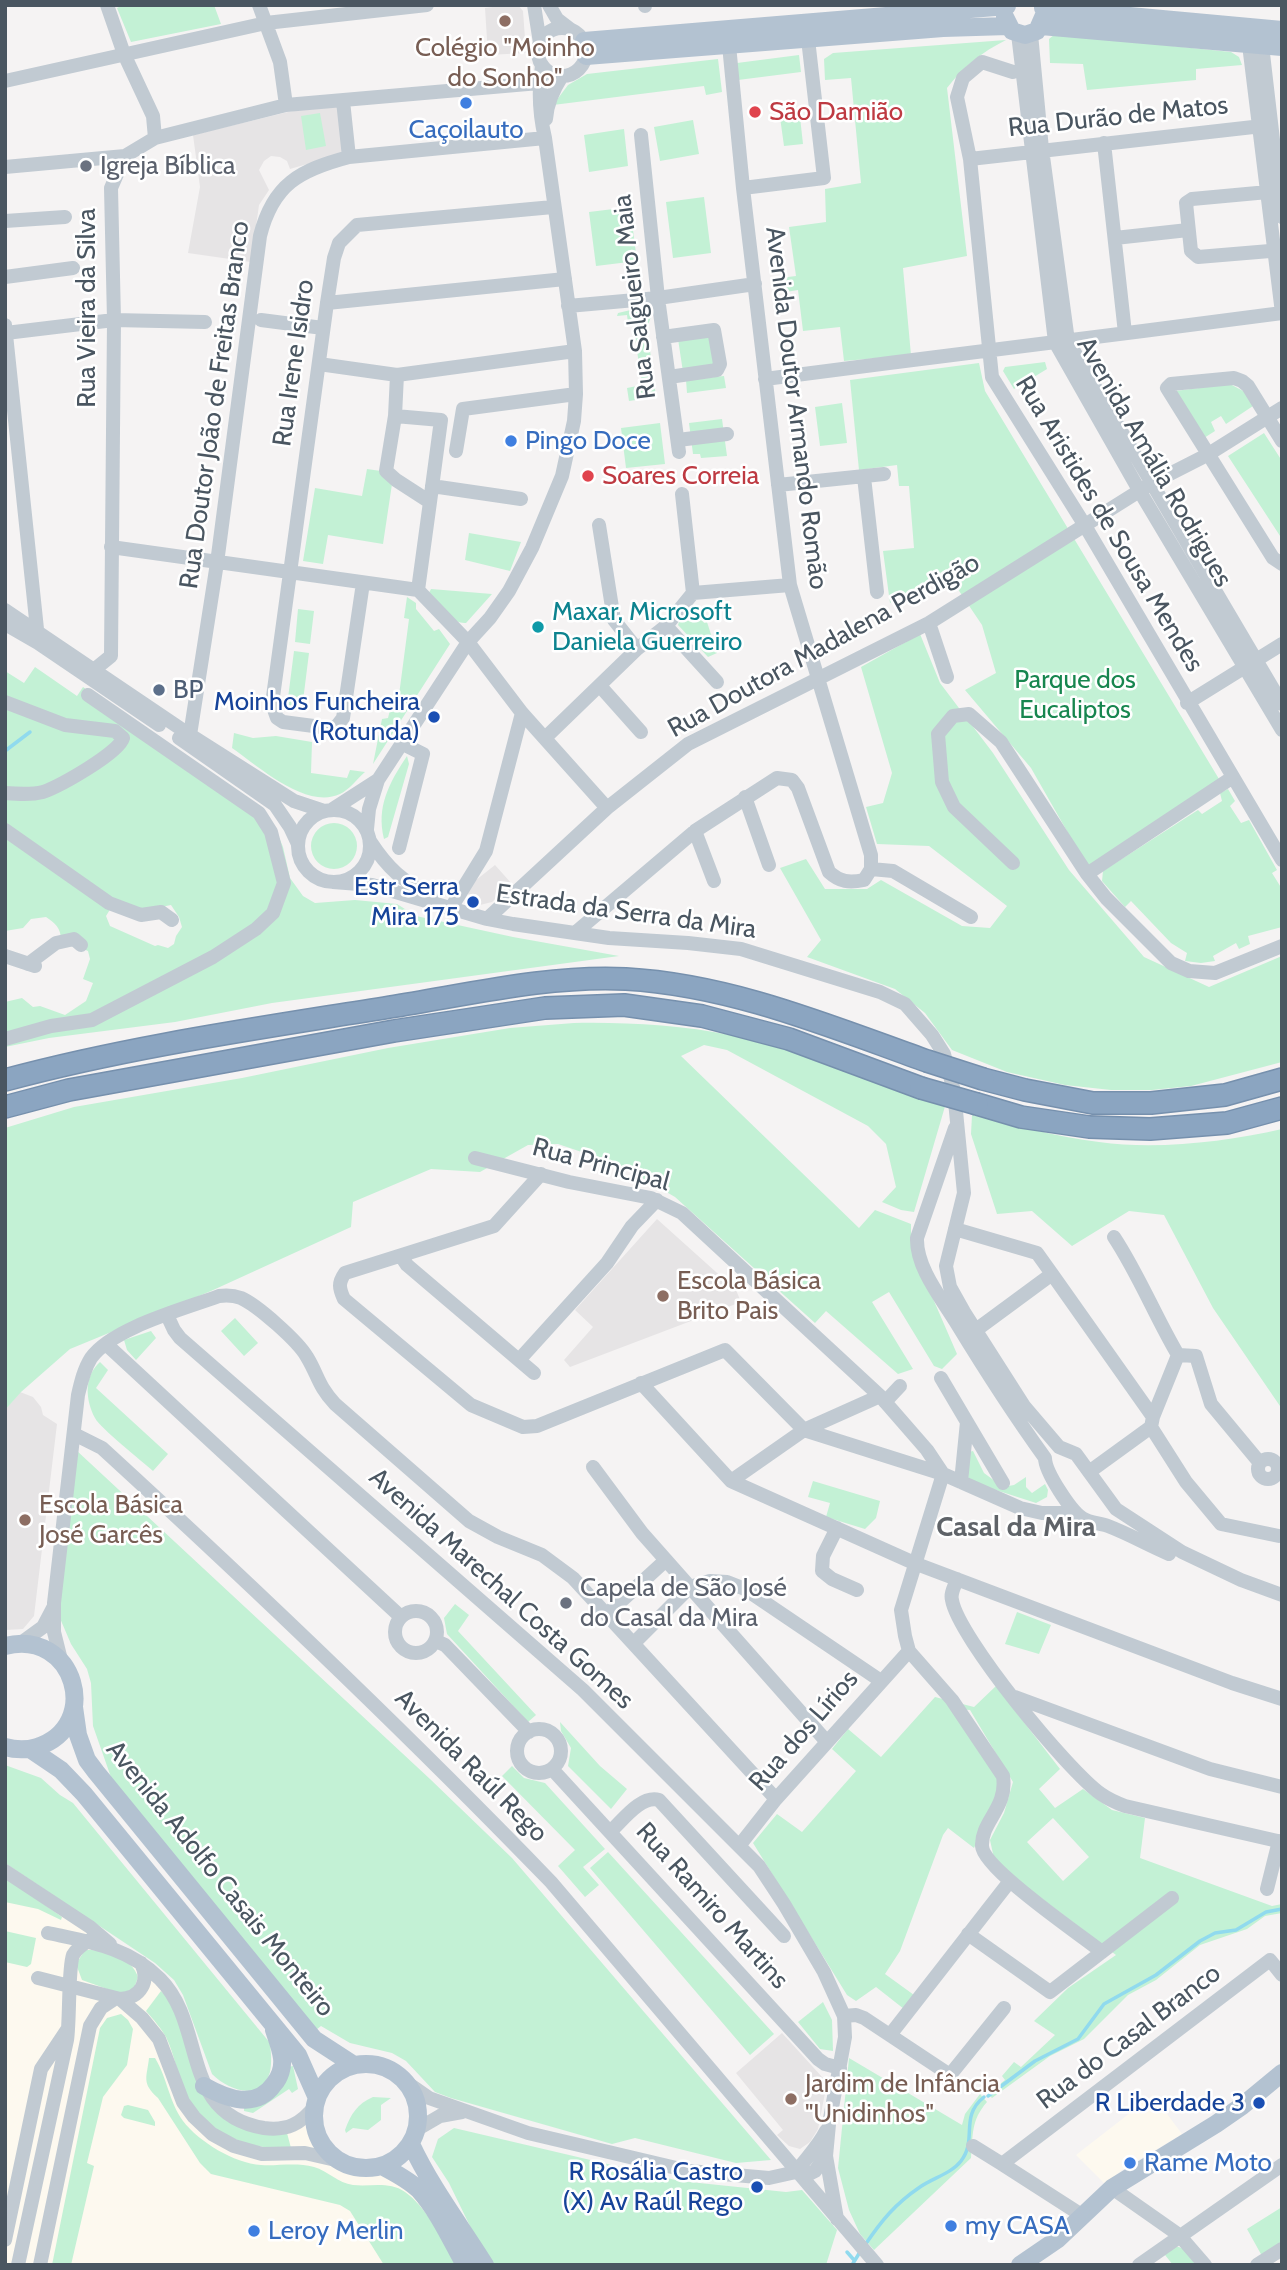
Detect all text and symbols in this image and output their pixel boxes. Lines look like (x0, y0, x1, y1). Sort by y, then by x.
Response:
marker: Colégio "Moinho do Sonho" (497, 13, 513, 29)
place label: Colégio "Moinho do Sonho" (415, 32, 595, 94)
street label: Rua Durão de Matos (1007, 90, 1229, 144)
marker: Caçoilauto (458, 95, 474, 111)
place label: São Damião (769, 96, 903, 128)
marker: São Damião (747, 104, 763, 120)
place label: Caçoilauto (408, 114, 524, 146)
place label: Igreja Bíblica (100, 150, 235, 182)
marker: Igreja Bíblica (78, 158, 94, 174)
street label: Rua Salgueiro Maia (607, 193, 663, 401)
street label: Rua Vieira da Silva (71, 208, 103, 408)
street label: Rua Doutor João de Freitas Branco (174, 219, 256, 591)
street label: Avenida Doutor Armando Romão (758, 225, 834, 591)
street label: Rua Irene Isidro (267, 278, 321, 448)
street label: Avenida Amália Rodrigues (1070, 332, 1238, 592)
street label: Rua Aristides de Sousa Mendes (1008, 371, 1210, 677)
place label: Pingo Doce (525, 425, 651, 457)
marker: Pingo Doce (503, 433, 519, 449)
place label: Soares Correia (602, 460, 759, 492)
marker: Soares Correia (580, 468, 596, 484)
street label: Rua Doutora Madalena Perdigão (663, 547, 985, 745)
place label: Maxar, Microsoft Daniela Guerreiro (552, 596, 742, 658)
marker: Maxar, Microsoft Daniela Guerreiro (530, 619, 546, 635)
park label: Parque dos Eucaliptos (1014, 664, 1136, 726)
place label: BP (173, 674, 203, 706)
marker: BP (151, 682, 167, 698)
place label: Moinhos Funcheira (Rotunda) (214, 686, 420, 748)
marker: Moinhos Funcheira (Rotunda) (426, 709, 442, 725)
place label: Estr Serra Mira 175 (354, 871, 459, 932)
street label: Estrada da Serra da Mira (494, 878, 758, 946)
marker: Estr Serra Mira 175 (465, 894, 481, 910)
street label: Rua Principal (529, 1132, 673, 1198)
place label: Escola Básica Brito Pais (677, 1265, 821, 1326)
marker: Escola Básica Brito Pais (655, 1288, 671, 1304)
street label: Avenida Marechal Costa Gomes (362, 1462, 640, 1716)
place label: Escola Básica José Garcês (39, 1489, 183, 1550)
district label: Casal da Mira (936, 1511, 1096, 1545)
marker: Escola Básica José Garcês (17, 1512, 33, 1528)
place label: Capela de São José do Casal da Mira (580, 1572, 787, 1634)
marker: Capela de São José do Casal da Mira (558, 1595, 574, 1611)
street label: Rua dos Lírios (743, 1664, 865, 1798)
street label: Avenida Raúl Rego (388, 1683, 554, 1849)
street label: Avenida Adolfo Casais Monteiro (99, 1735, 341, 2023)
street label: Rua Ramiro Martins (629, 1816, 795, 1996)
street label: Rua do Casal Branco (1031, 1958, 1227, 2116)
place label: Jardim de Infância "Unidinhos" (805, 2068, 1000, 2130)
place label: R Liberdade 3 (1095, 2087, 1245, 2119)
marker: Jardim de Infância "Unidinhos" (783, 2091, 799, 2107)
marker: R Liberdade 3 (1251, 2095, 1267, 2111)
place label: Rame Moto (1144, 2147, 1272, 2179)
marker: Rame Moto (1122, 2155, 1138, 2171)
place label: R Rosália Castro (X) Av Raúl Rego (562, 2156, 743, 2218)
marker: R Rosália Castro (X) Av Raúl Rego (749, 2179, 765, 2195)
place label: my CASA (965, 2210, 1070, 2242)
place label: Leroy Merlin (268, 2215, 403, 2247)
marker: my CASA (943, 2218, 959, 2234)
marker: Leroy Merlin (246, 2223, 262, 2239)

